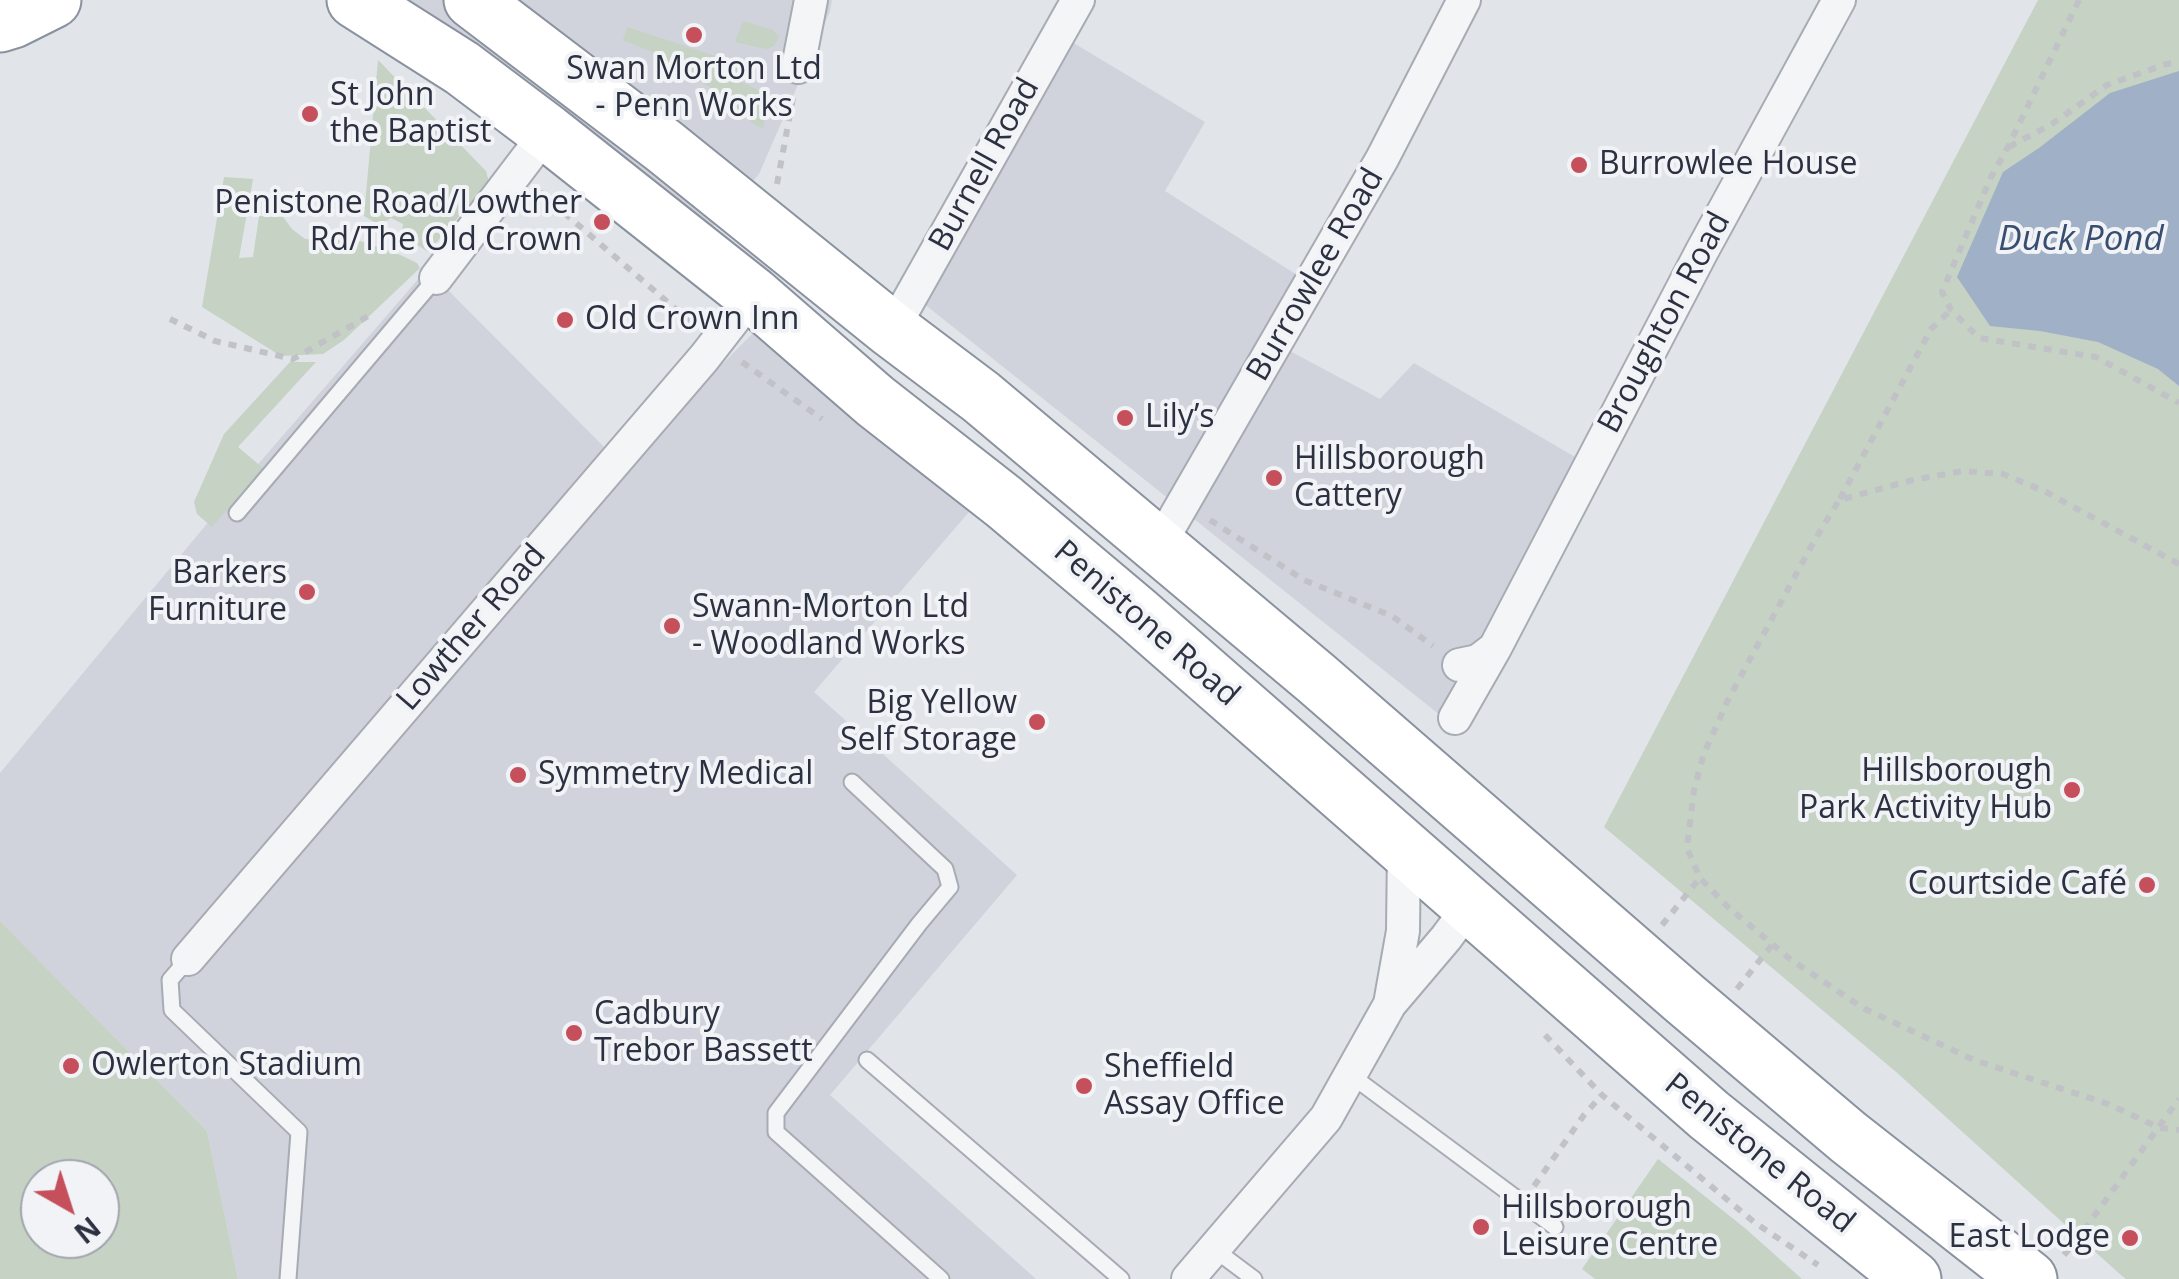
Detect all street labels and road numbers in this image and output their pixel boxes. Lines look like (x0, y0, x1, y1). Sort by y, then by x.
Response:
street label: Burnell Road (922, 72, 1048, 258)
street label: Burrowlee Road (1240, 162, 1392, 388)
street label: Broughton Road (1591, 206, 1739, 440)
street label: Penistone Road (1045, 533, 1247, 715)
street label: Lowther Road (389, 537, 555, 719)
street label: Penistone Road (1656, 1066, 1862, 1242)

